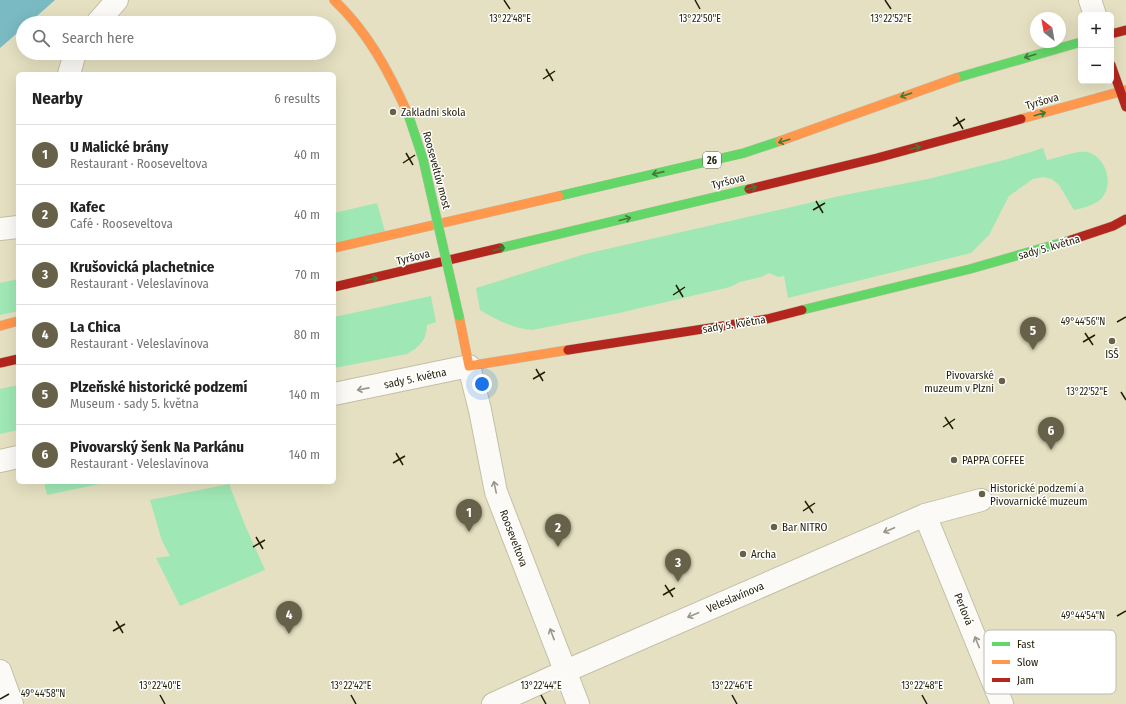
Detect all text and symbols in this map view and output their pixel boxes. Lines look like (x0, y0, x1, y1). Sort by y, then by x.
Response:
north arrow (1030, 12, 1066, 48)
map controls (1078, 12, 1114, 84)
button: + (1078, 12, 1114, 48)
text: 13°22'48"E (489, 13, 531, 25)
text: 13°22'50"E (679, 13, 721, 25)
text: 13°22'52"E (870, 13, 912, 25)
search box (16, 16, 336, 60)
icon: search (30, 27, 52, 49)
text: Search here (62, 29, 134, 47)
button: − (1078, 48, 1114, 84)
one-way arrow (1024, 53, 1037, 60)
text: Nearby (32, 88, 83, 109)
text: 6 results (274, 91, 320, 106)
street label: Tyršova (1024, 91, 1060, 112)
one-way arrow (900, 92, 912, 100)
place label: Zakladni skola (401, 106, 466, 119)
marker: Zakladni skola (388, 107, 398, 117)
one-way arrow (1034, 109, 1047, 117)
street label: Rooseveltův most (420, 130, 453, 211)
text: U Malické brány (70, 138, 168, 156)
one-way arrow (778, 138, 791, 145)
one-way arrow (908, 144, 921, 151)
text: 1 (42, 147, 48, 162)
text: 40 m (294, 147, 320, 162)
road number: 26 (703, 152, 721, 168)
text: Restaurant · Rooseveltova (70, 156, 208, 171)
one-way arrow (652, 169, 665, 177)
street label: Tyršova (710, 171, 746, 192)
one-way arrow (745, 184, 758, 192)
text: Kafec (70, 198, 105, 216)
text: 2 (42, 207, 48, 222)
text: 40 m (294, 207, 320, 222)
one-way arrow (618, 214, 631, 222)
text: Café · Rooseveltova (70, 216, 173, 231)
street label: sady 5. května (1017, 232, 1081, 262)
one-way arrow (492, 245, 505, 252)
street label: Tyršova (395, 247, 431, 268)
text: Krušovická plachetnice (70, 258, 214, 276)
text: 3 (42, 267, 48, 282)
text: 70 m (295, 267, 320, 282)
one-way arrow (365, 274, 378, 282)
text: Restaurant · Veleslavínova (70, 276, 209, 291)
street label: sady 5. května (702, 313, 766, 336)
text: 49°44'56"N (1061, 316, 1105, 328)
pin: 5 (1020, 317, 1046, 350)
text: La Chica (70, 318, 121, 336)
text: 4 (42, 327, 48, 342)
text: 80 m (294, 327, 320, 342)
text: Restaurant · Veleslavínova (70, 336, 209, 351)
marker: ISŠ (1107, 336, 1117, 346)
place label: ISŠ (1105, 347, 1119, 361)
street label: sady 5. května (383, 366, 448, 391)
place label: Pivovarské muzeum v Plzni (924, 369, 994, 395)
your location (472, 374, 492, 394)
marker: Pivovarské muzeum v Plzni (997, 376, 1007, 386)
text: Plzeňské historické podzemí (70, 378, 247, 396)
one-way arrow (357, 385, 370, 393)
text: 13°22'52"E (1066, 386, 1108, 398)
text: 5 (42, 387, 48, 402)
text: 140 m (289, 387, 320, 402)
text: Museum · sady 5. května (70, 396, 199, 411)
pin: 6 (1038, 417, 1064, 450)
text: Pivovarský šenk Na Parkánu (70, 438, 244, 456)
text: 6 (42, 447, 48, 462)
text: 140 m (289, 447, 320, 462)
place label: PAPPA COFFEE (962, 454, 1024, 467)
marker: PAPPA COFFEE (949, 455, 959, 465)
text: Restaurant · Veleslavínova (70, 456, 209, 471)
one-way arrow (491, 481, 499, 494)
place label: Historické podzemí a Pivovarnické muzeum (990, 482, 1088, 508)
marker: Historické podzemí a Pivovarnické muzeum (977, 489, 987, 499)
pin: 1 (456, 499, 482, 532)
street label: Rooseveltova (497, 508, 530, 569)
pin: 2 (545, 514, 571, 547)
place label: Bar NITRO (782, 521, 827, 534)
marker: Bar NITRO (769, 522, 779, 532)
one-way arrow (884, 527, 896, 535)
place label: Archa (751, 548, 776, 561)
pin: 3 (665, 549, 691, 582)
marker: Archa (738, 549, 748, 559)
street label: Veleslavínova (705, 580, 766, 615)
street label: Perlová (951, 591, 976, 627)
pin: 4 (276, 601, 302, 634)
text: 49°44'54"N (1061, 610, 1105, 622)
one-way arrow (688, 612, 700, 620)
one-way arrow (547, 629, 555, 641)
legend (984, 630, 1116, 694)
one-way arrow (972, 636, 980, 648)
text: Fast (1017, 638, 1035, 651)
text: Slow (1017, 656, 1038, 669)
text: Jam (1017, 674, 1034, 687)
text: 13°22'40"E (139, 680, 181, 692)
text: 13°22'42"E (330, 680, 372, 692)
text: 13°22'44"E (520, 680, 562, 692)
text: 13°22'46"E (711, 680, 753, 692)
text: 13°22'48"E (901, 680, 943, 692)
text: 49°44'58"N (21, 688, 65, 700)

